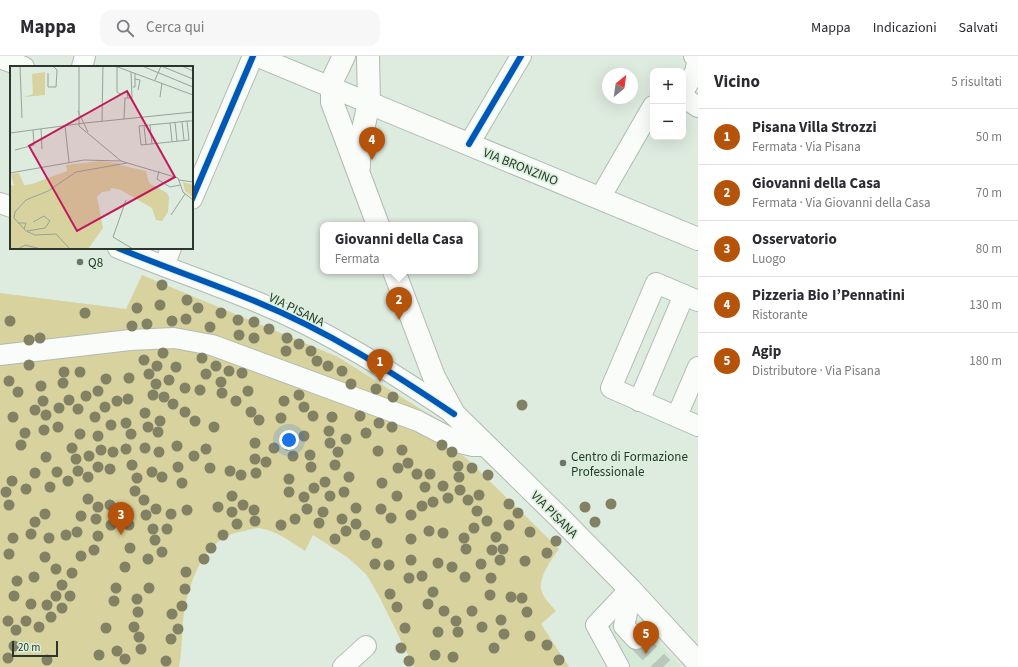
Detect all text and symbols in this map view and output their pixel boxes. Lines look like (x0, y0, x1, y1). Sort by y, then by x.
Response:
search box (100, 10, 380, 46)
text: Mappa (20, 14, 76, 41)
icon: search (114, 17, 136, 39)
text: Cerca qui (146, 17, 205, 38)
text: Mappa (811, 18, 851, 38)
text: Indicazioni (873, 18, 937, 38)
text: Salvati (959, 18, 998, 38)
inset map (10, 66, 193, 249)
north arrow (602, 68, 638, 104)
map controls (650, 68, 686, 140)
button: + (650, 68, 686, 104)
text: Vicino (714, 70, 760, 94)
text: 5 risultati (951, 73, 1002, 91)
button: − (650, 104, 686, 140)
text: Pisana Villa Strozzi (752, 117, 877, 138)
pin: 4 (359, 127, 385, 160)
text: 1 (724, 128, 730, 146)
text: 50 m (976, 128, 1002, 146)
text: Fermata · Via Pisana (752, 138, 861, 156)
street label: VIA BRONZINO (480, 144, 561, 190)
text: Giovanni della Casa (752, 173, 881, 194)
text: 2 (724, 184, 730, 202)
text: 70 m (976, 184, 1002, 202)
text: Fermata · Via Giovanni della Casa (752, 194, 931, 212)
popup (320, 222, 478, 274)
text: Giovanni della Casa (335, 229, 463, 250)
text: Osservatorio (752, 229, 837, 250)
text: 3 (724, 240, 730, 258)
text: 80 m (976, 240, 1002, 258)
text: Fermata (335, 250, 380, 268)
text: Luogo (752, 250, 786, 268)
place label: Q8 (88, 254, 103, 272)
marker: Q8 (75, 257, 85, 267)
text: Pizzeria Bio I’Pennatini (752, 285, 905, 306)
pin: 2 (386, 287, 412, 320)
street label: VIA PISANA (266, 289, 328, 332)
text: 4 (724, 296, 730, 314)
text: 130 m (969, 296, 1002, 314)
text: Ristorante (752, 306, 808, 324)
text: Agip (752, 341, 781, 362)
pin: 1 (367, 349, 393, 382)
text: 5 (724, 352, 730, 370)
text: 180 m (969, 352, 1002, 370)
text: Distributore · Via Pisana (752, 362, 881, 380)
your location (279, 430, 299, 450)
place label: Centro di Formazione Professionale (571, 448, 688, 481)
marker: Centro di Formazione Professionale (558, 458, 568, 468)
street label: VIA PISANA (527, 487, 583, 543)
pin: 3 (108, 502, 134, 535)
pin: 5 (633, 621, 659, 654)
scale bar (12, 639, 58, 658)
text: 20 m (18, 640, 40, 655)

